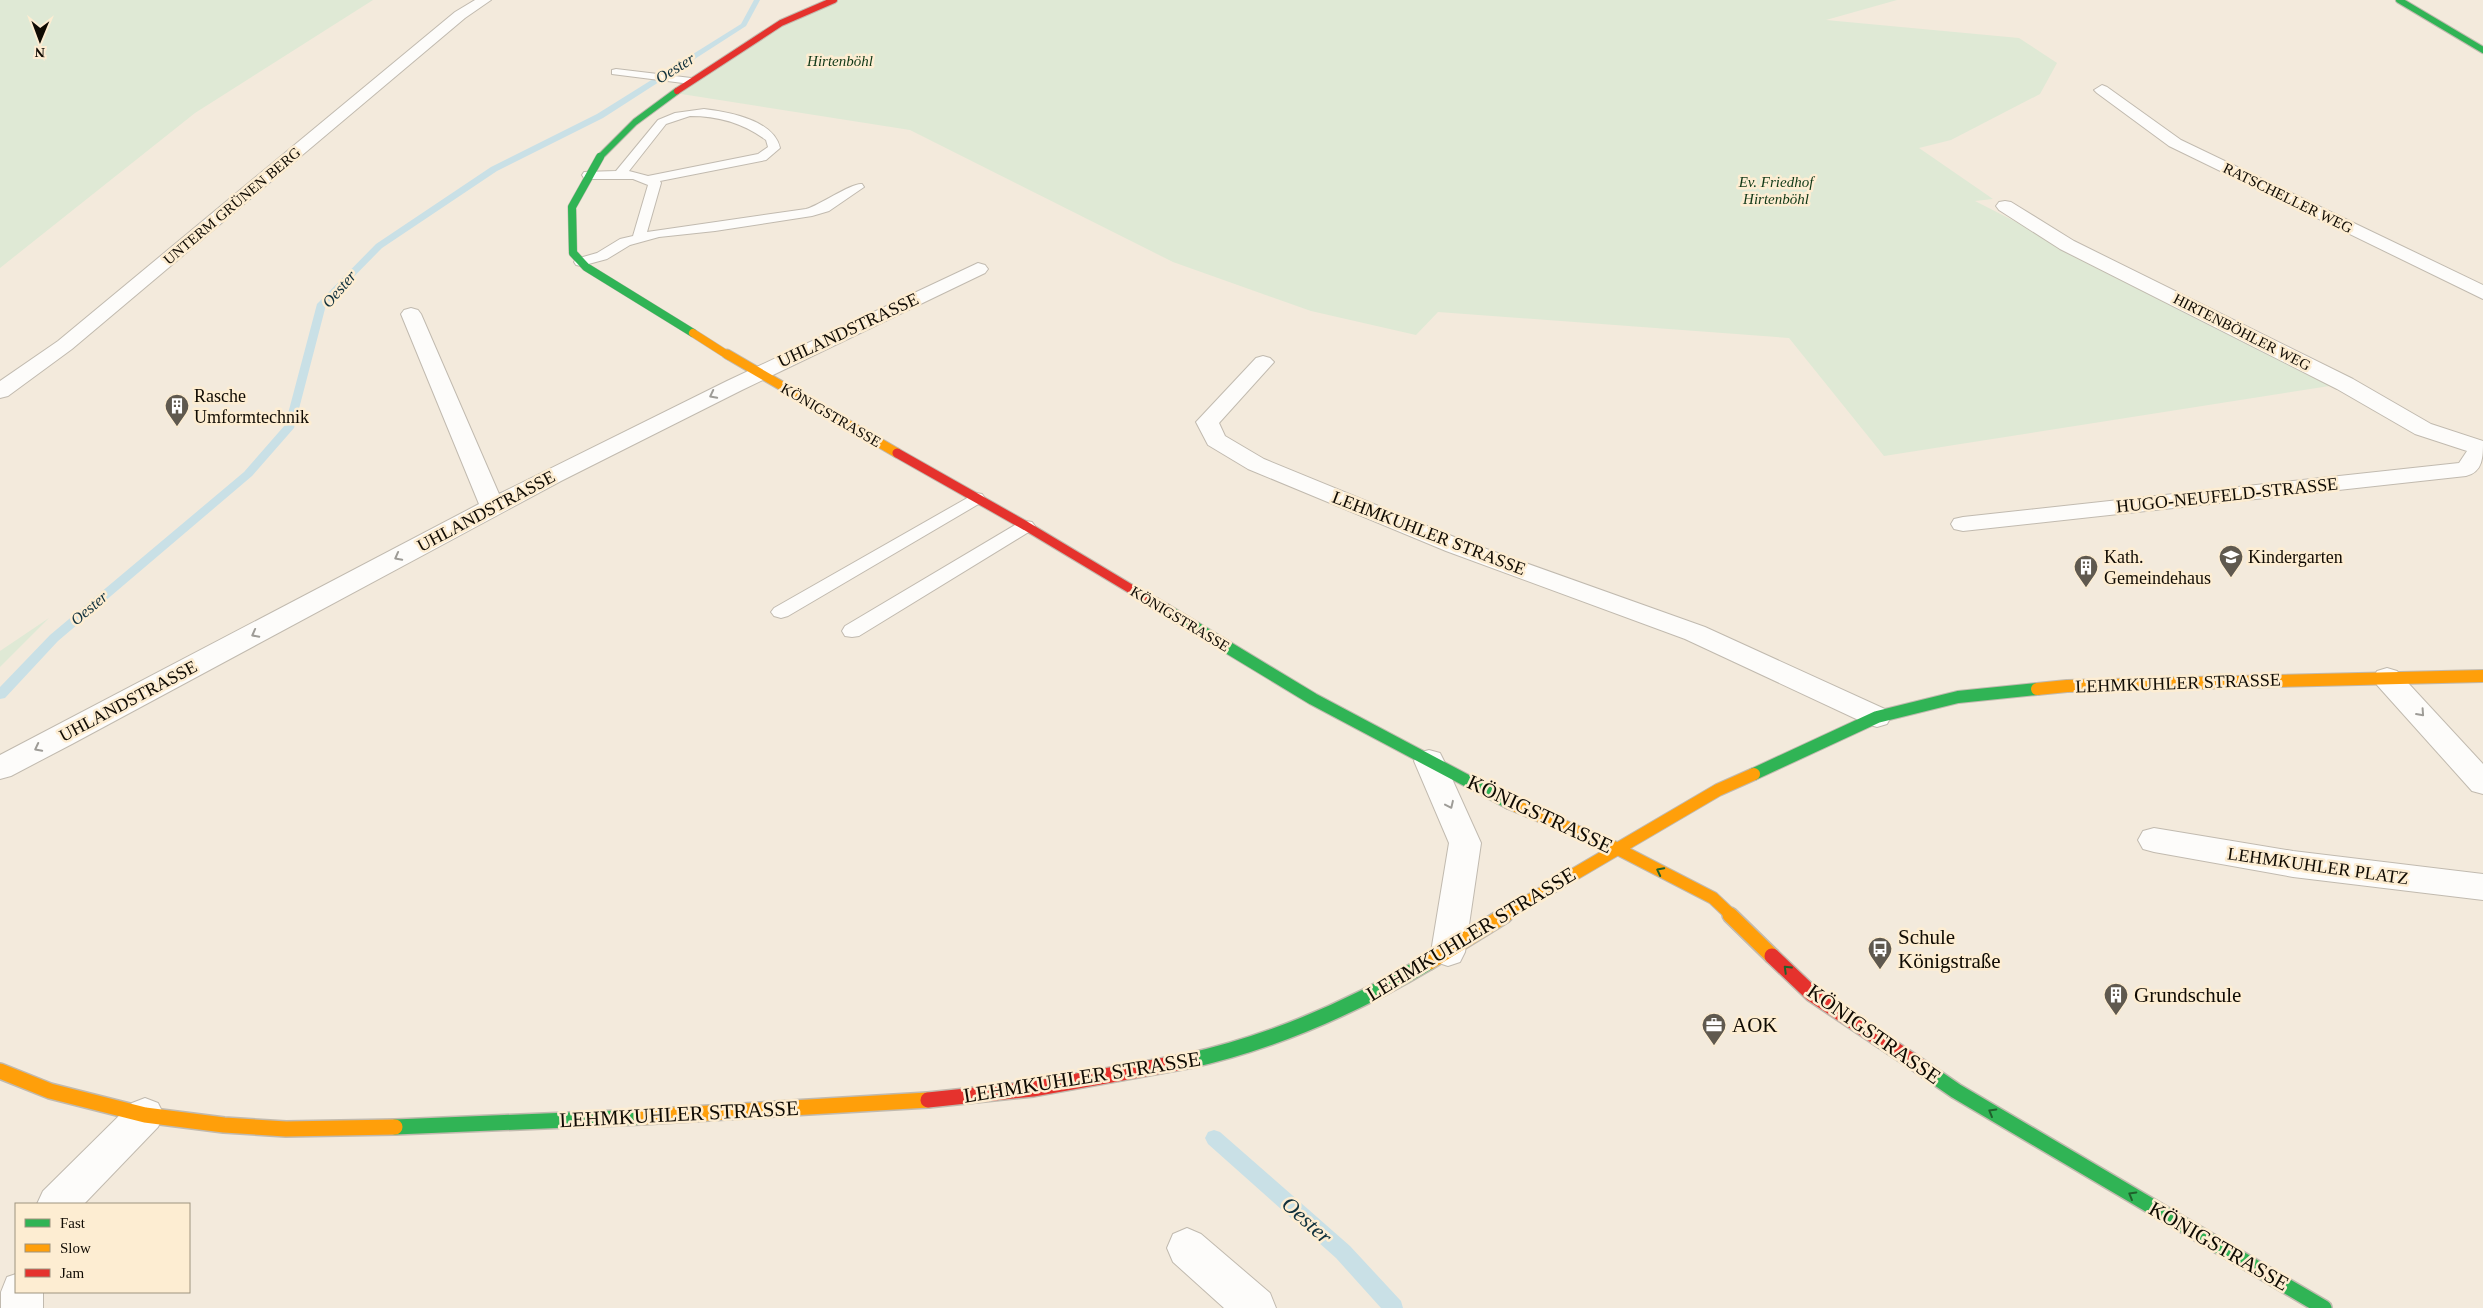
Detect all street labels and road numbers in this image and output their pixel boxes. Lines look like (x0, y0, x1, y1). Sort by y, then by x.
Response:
street label: UNTERM GRÜNEN BERG (160, 144, 304, 268)
street label: RATSCHELLER WEG (2221, 160, 2355, 236)
street label: UHLANDSTRASSE (774, 289, 922, 371)
street label: HIRTENBÖHLER WEG (2171, 290, 2313, 374)
street label: KÖNIGSTRASSE (778, 380, 884, 450)
street label: UHLANDSTRASSE (414, 466, 558, 556)
street label: HUGO-NEUFELD-STRASSE (2115, 473, 2339, 517)
street label: LEHMKUHLER STRASSE (1329, 487, 1529, 579)
street label: KÖNIGSTRASSE (1128, 583, 1232, 655)
street label: UHLANDSTRASSE (56, 656, 200, 746)
street label: LEHMKUHLER STRASSE (2075, 669, 2281, 697)
street label: KÖNIGSTRASSE (1464, 770, 1616, 858)
street label: LEHMKUHLER PLATZ (2226, 843, 2410, 889)
street label: LEHMKUHLER STRASSE (1362, 862, 1580, 1006)
street label: KÖNIGSTRASSE (1803, 979, 1945, 1089)
street label: LEHMKUHLER STRASSE (962, 1046, 1202, 1108)
street label: LEHMKUHLER STRASSE (559, 1096, 799, 1132)
street label: KÖNIGSTRASSE (2145, 1196, 2293, 1296)

